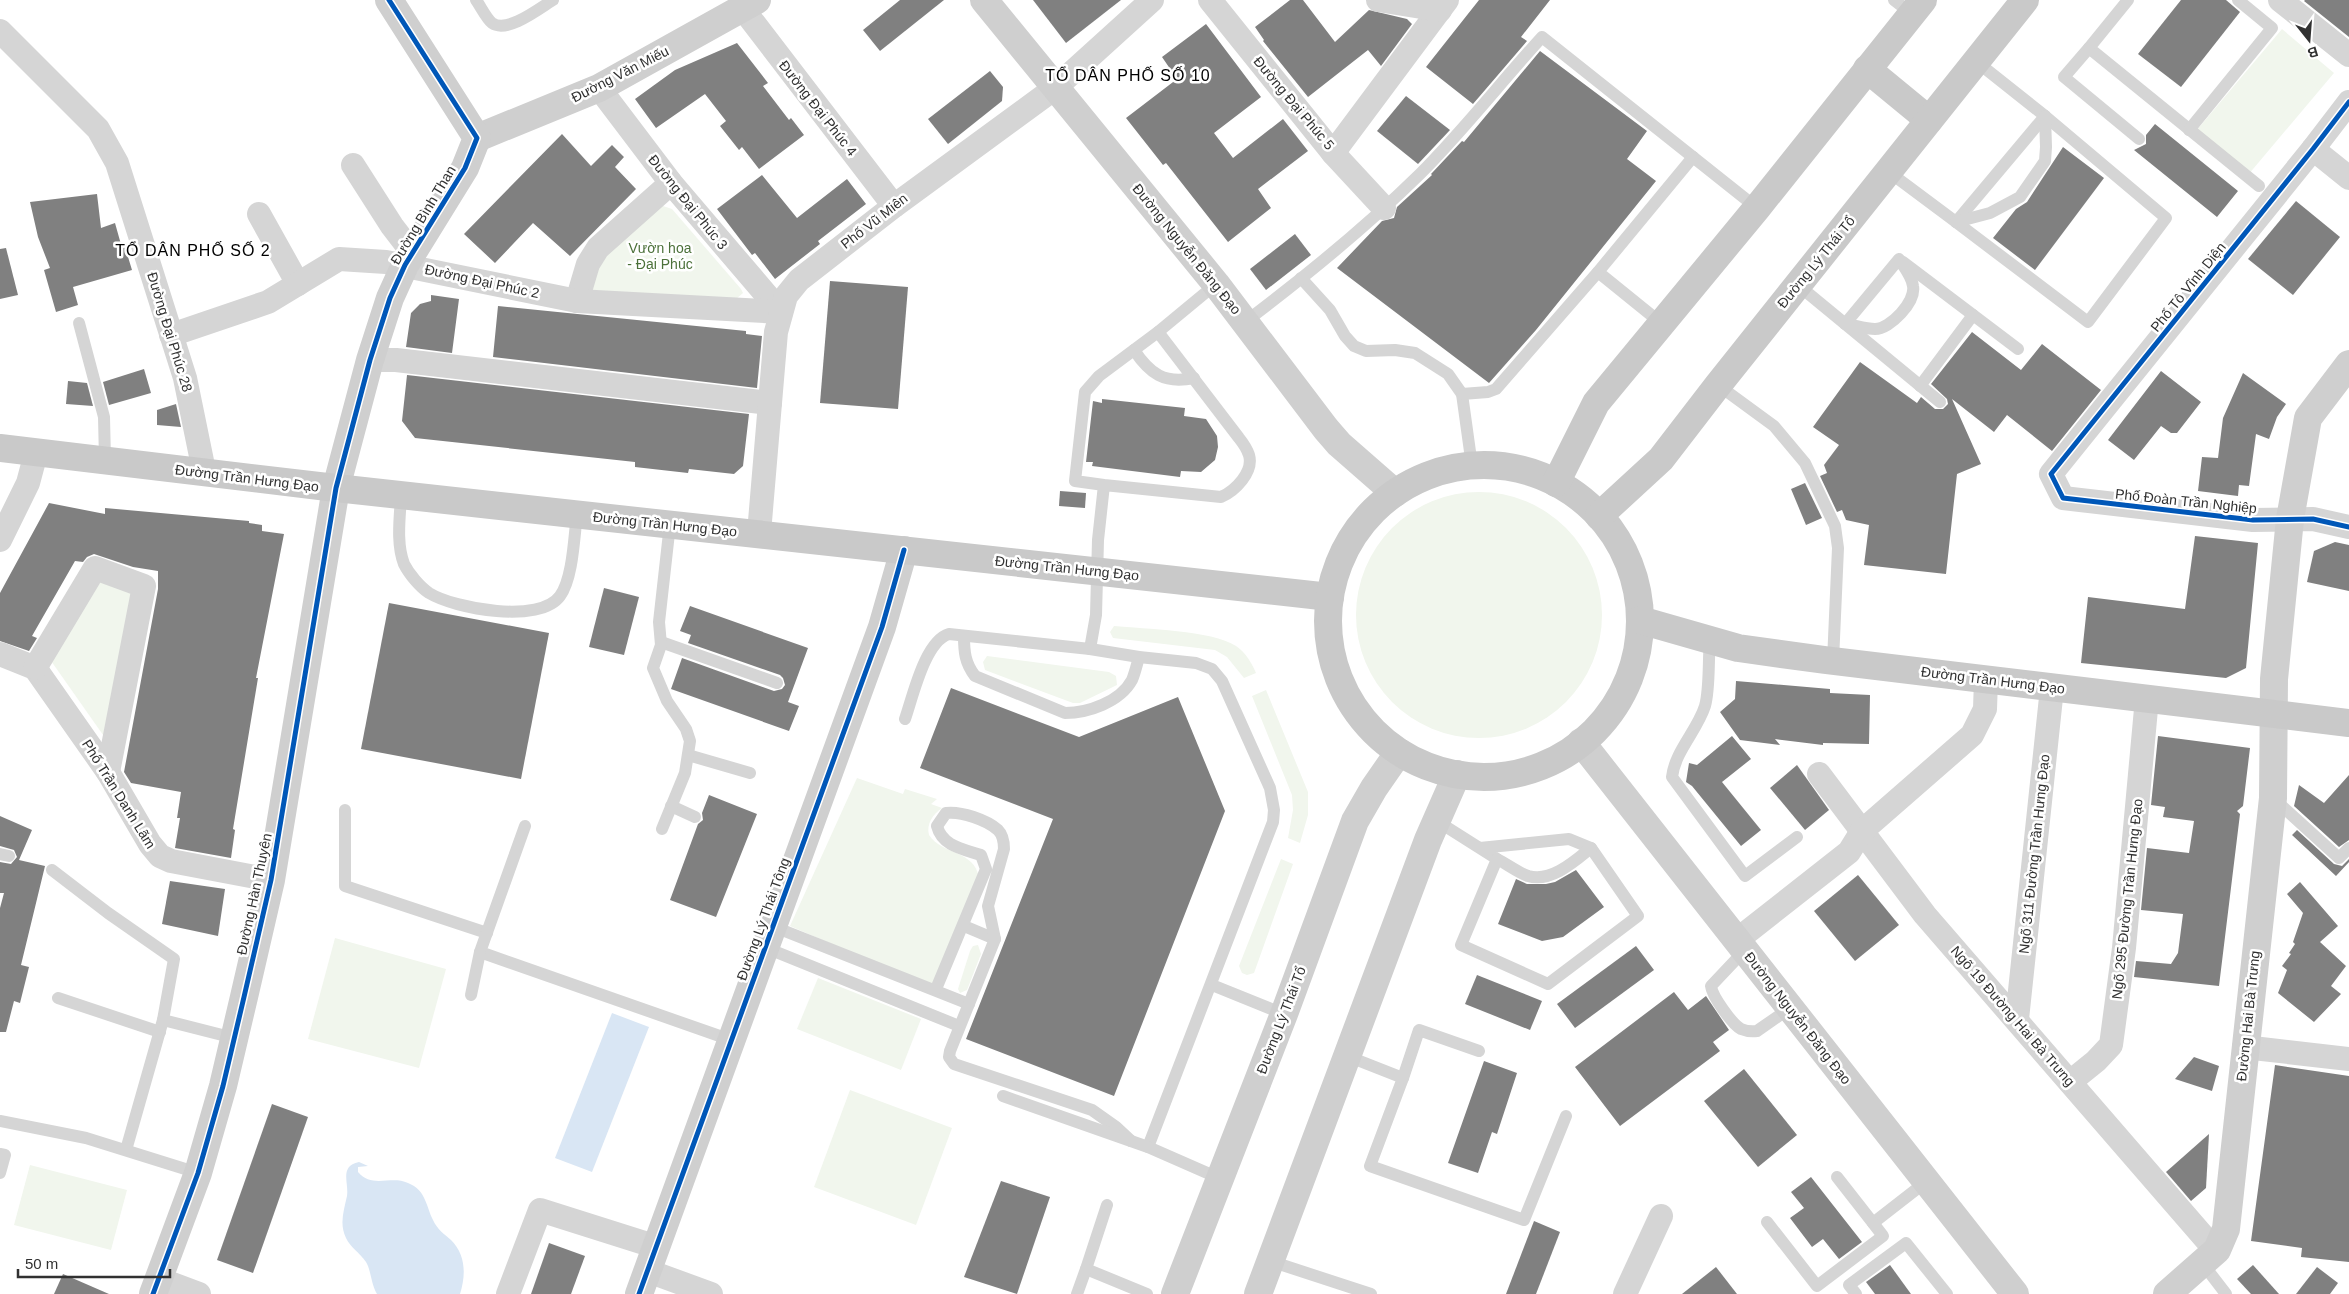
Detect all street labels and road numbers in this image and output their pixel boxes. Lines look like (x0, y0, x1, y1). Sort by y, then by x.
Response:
street label: Đường Văn Miếu (569, 43, 671, 105)
street label: Đường Đại Phúc 5 (1250, 53, 1338, 153)
street label: Đường Đại Phúc 4 (776, 57, 860, 159)
street label: Đường Đại Phúc 3 (645, 152, 731, 253)
street label: Đường Bình Than (387, 163, 459, 267)
street label: Đường Nguyễn Đăng Đạo (1129, 181, 1245, 318)
street label: Phố Vũ Miên (837, 190, 911, 252)
street label: Đường Lý Thái Tổ (1774, 213, 1858, 311)
street label: Phố Tô Vĩnh Diện (2147, 239, 2229, 335)
street label: Đường Đại Phúc 2 (423, 261, 541, 301)
street label: Đường Đại Phúc 28 (144, 270, 196, 394)
street label: Đường Trần Hưng Đạo (174, 461, 320, 495)
street label: Phố Đoàn Trần Nghiệp (2114, 486, 2258, 516)
street label: Đường Trần Hưng Đạo (592, 508, 738, 540)
street label: Đường Trần Hưng Đạo (994, 552, 1140, 584)
street label: Đường Trần Hưng Đạo (1920, 663, 2066, 697)
street label: Phố Trần Danh Lãm (79, 737, 159, 851)
street label: Ngõ 311 Đường Trần Hưng Đạo (2016, 753, 2052, 955)
street label: Ngõ 295 Đường Trần Hưng Đạo (2109, 798, 2146, 1000)
street label: Đường Hàn Thuyên (233, 832, 275, 956)
street label: Đường Lý Thái Tông (733, 855, 793, 983)
street label: Ngõ 19 Đường Hai Bà Trưng (1948, 943, 2078, 1089)
street label: Đường Nguyễn Đăng Đạo (1741, 949, 1855, 1087)
street label: Đường Hai Bà Trưng (2233, 950, 2263, 1082)
street label: Đường Lý Thái Tổ (1253, 964, 1309, 1076)

